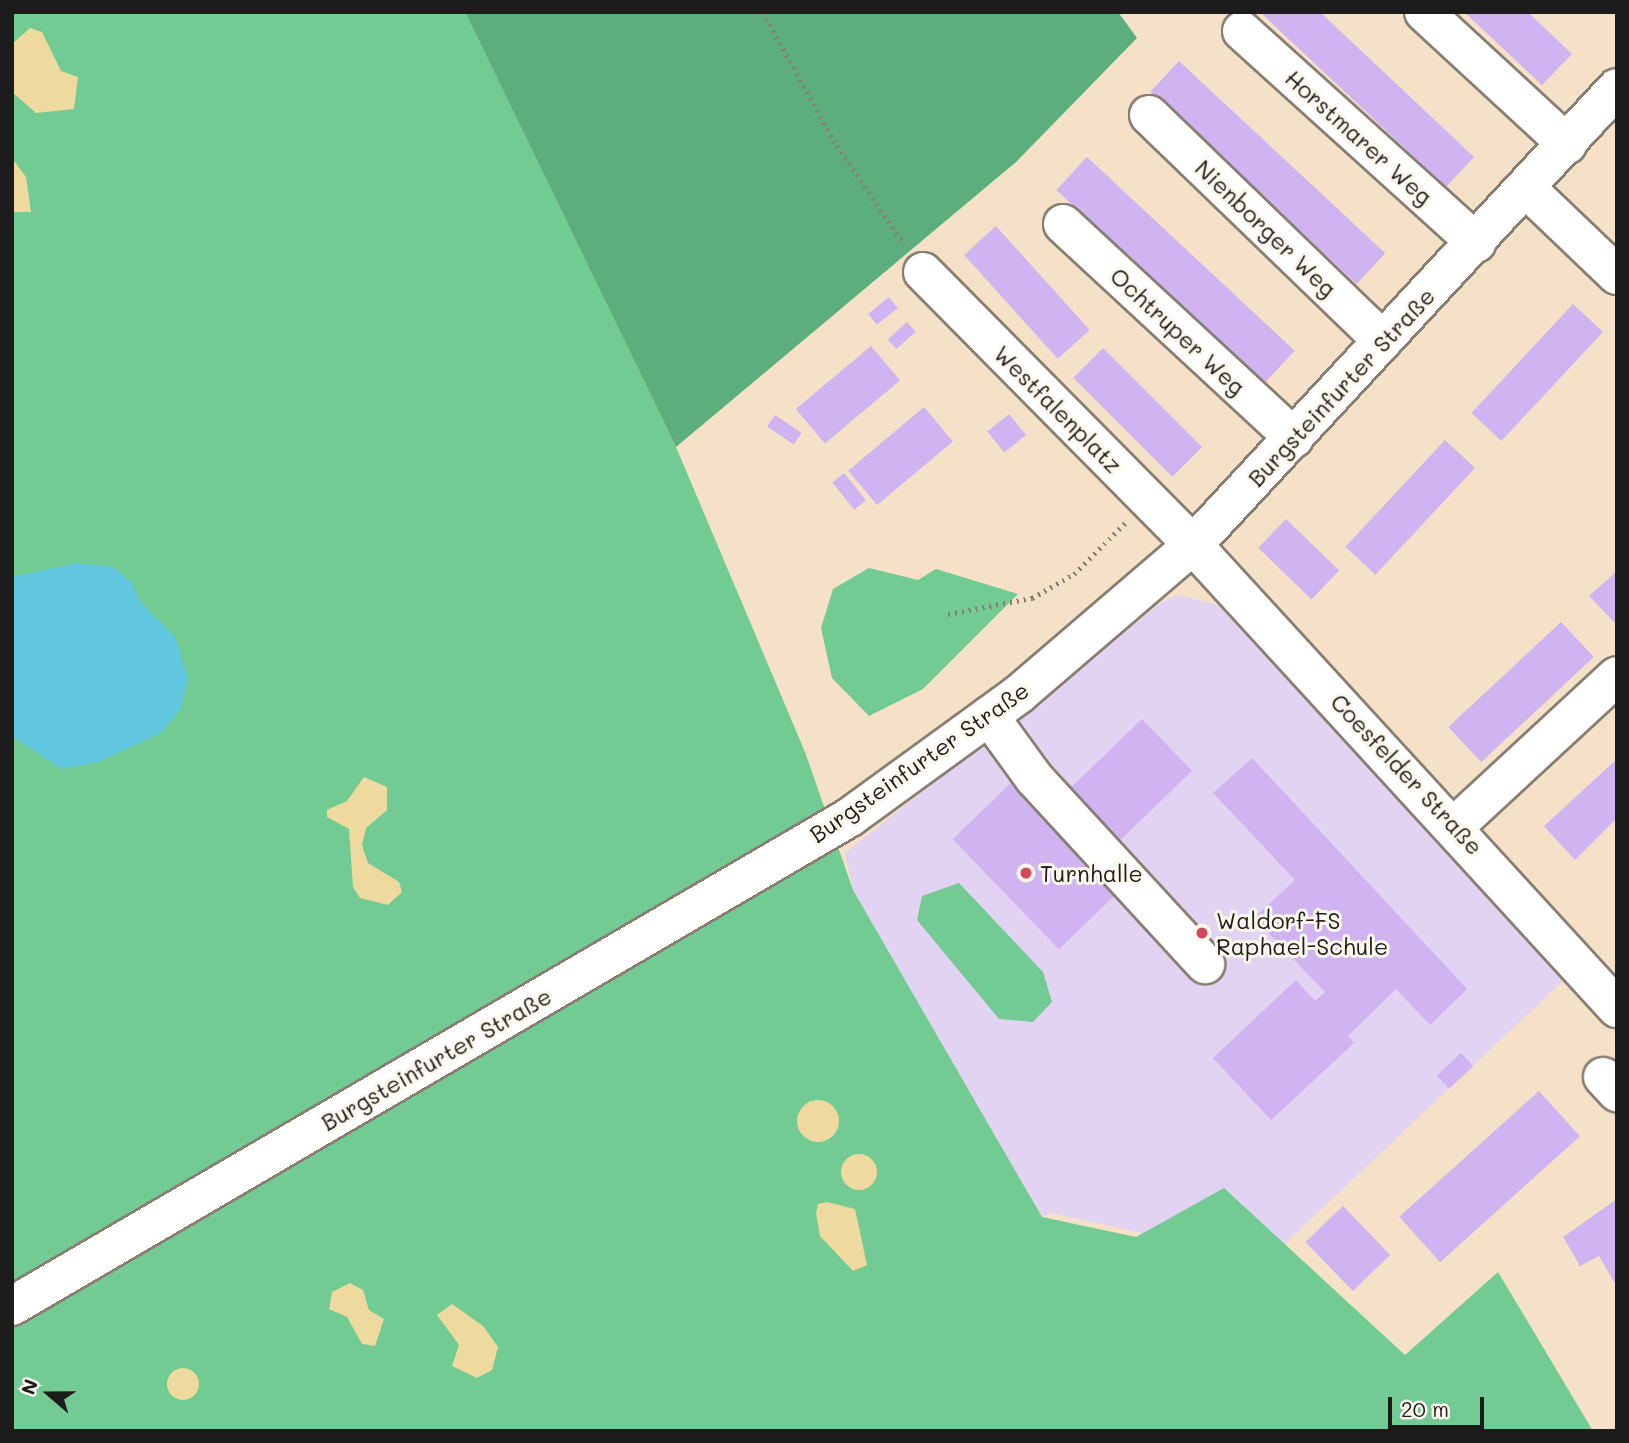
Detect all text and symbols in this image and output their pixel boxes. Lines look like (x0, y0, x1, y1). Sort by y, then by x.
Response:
street label: Horstmarer Weg (1280, 64, 1438, 210)
street label: Nienborger Weg (1190, 154, 1342, 302)
street label: Ochtruper Weg (1105, 262, 1251, 400)
street label: Burgsteinfurter Straße (1242, 282, 1440, 492)
street label: Westfalenplatz (989, 340, 1127, 478)
street label: Burgsteinfurter Straße (804, 676, 1034, 848)
street label: Coesfelder Straße (1325, 688, 1489, 860)
place label: Turnhalle (1040, 859, 1143, 887)
marker: Turnhalle (1018, 865, 1034, 881)
place label: Waldorf-FS Raphael-Schule (1216, 906, 1388, 960)
marker: Waldorf-FS Raphael-Schule (1194, 925, 1210, 941)
street label: Burgsteinfurter Straße (316, 982, 556, 1136)
north arrow (14, 1359, 84, 1429)
text: N (15, 1376, 43, 1398)
scale bar (1391, 1384, 1487, 1428)
text: 20 m (1401, 1395, 1449, 1422)

